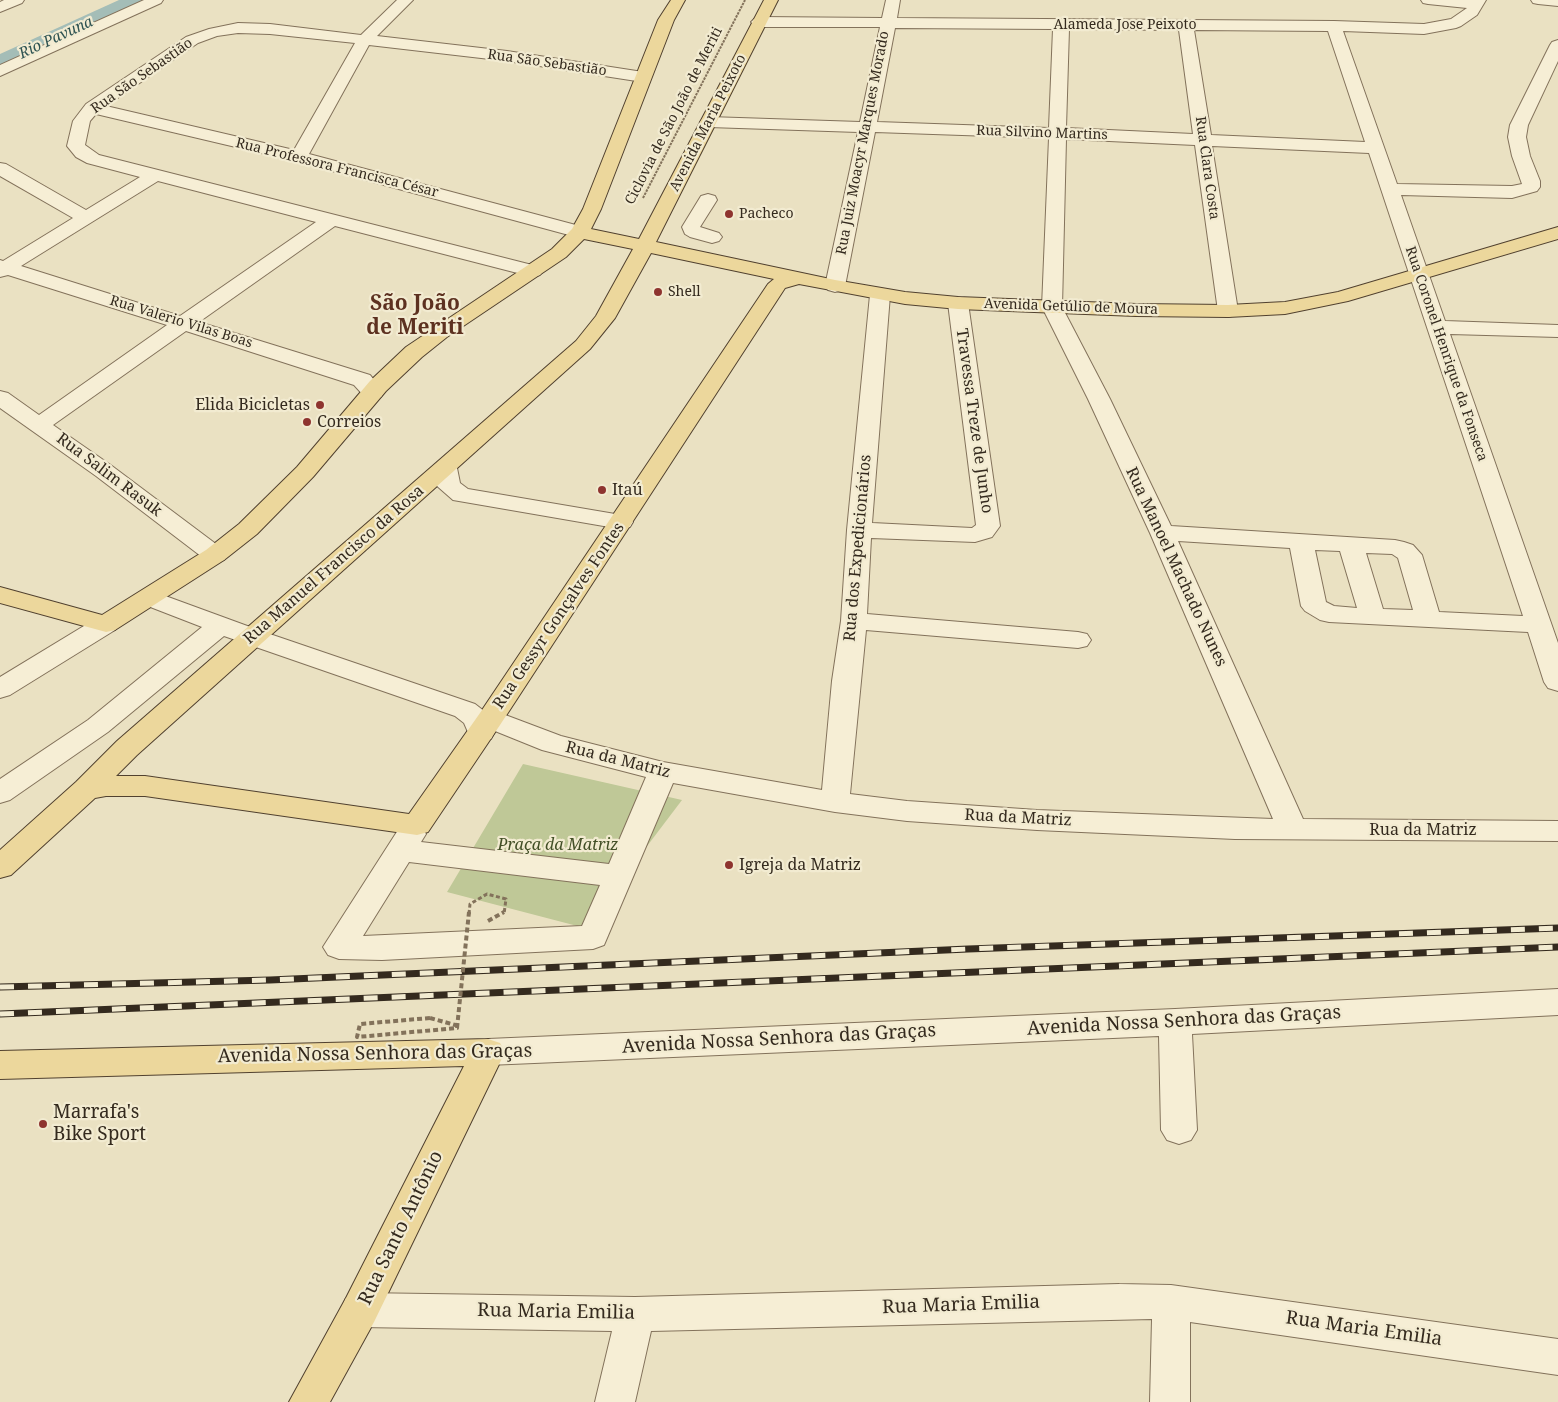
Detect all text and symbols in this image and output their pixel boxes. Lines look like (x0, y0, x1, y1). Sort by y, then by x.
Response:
water label: Rio Pavuna (16, 13, 96, 63)
street label: Alameda Jose Peixoto (1053, 17, 1197, 33)
street label: Ciclovia de São João de Meriti (622, 24, 726, 208)
street label: Rua Juiz Moacyr Marques Morado (833, 30, 893, 256)
street label: Rua São Sebastião (88, 35, 196, 117)
street label: Rua São Sebastião (486, 46, 608, 80)
street label: Avenida Maria Peixoto (666, 52, 750, 194)
street label: Rua Clara Costa (1191, 115, 1223, 221)
street label: Rua Silvino Martins (976, 122, 1108, 144)
street label: Rua Professora Francisca César (234, 135, 440, 201)
place label: Pacheco (739, 206, 794, 222)
marker: Pacheco (723, 208, 735, 220)
street label: Rua Coronel Henrique da Fonseca (1401, 244, 1491, 464)
place label: Shell (668, 284, 701, 300)
marker: Shell (652, 286, 664, 298)
district label: São João de Meriti (366, 291, 464, 341)
street label: Rua Valerio Vilas Boas (108, 292, 254, 352)
street label: Avenida Getúlio de Moura (984, 296, 1158, 318)
street label: Travessa Treze de Junho (952, 327, 996, 515)
place label: Elida Bicicletas (195, 395, 310, 415)
marker: Elida Bicicletas (314, 399, 326, 411)
place label: Correios (317, 412, 381, 432)
marker: Correios (301, 416, 313, 428)
street label: Rua Salim Rasuk (52, 429, 166, 521)
street label: Rua dos Expedicionários (840, 454, 876, 642)
street label: Rua Manoel Machado Nunes (1121, 464, 1231, 670)
place label: Itaú (612, 480, 643, 500)
street label: Rua Manuel Francisco da Rosa (240, 482, 428, 648)
marker: Itaú (596, 484, 608, 496)
street label: Rua Gessyr Gonçalves Fontes (489, 519, 629, 713)
street label: Rua da Matriz (564, 738, 672, 782)
street label: Rua da Matriz (964, 806, 1072, 830)
street label: Rua da Matriz (1369, 820, 1477, 840)
park label: Praça da Matriz (498, 835, 618, 855)
place label: Igreja da Matriz (739, 855, 861, 875)
marker: Igreja da Matriz (723, 859, 735, 871)
street label: Avenida Nossa Senhora das Graças (1026, 1001, 1342, 1041)
street label: Avenida Nossa Senhora das Graças (621, 1019, 937, 1059)
street label: Avenida Nossa Senhora das Graças (218, 1040, 532, 1068)
place label: Marrafa's Bike Sport (53, 1102, 146, 1146)
marker: Marrafa's Bike Sport (37, 1118, 49, 1130)
street label: Rua Santo Antônio (354, 1147, 448, 1309)
street label: Rua Maria Emilia (882, 1291, 1040, 1319)
street label: Rua Maria Emilia (477, 1299, 635, 1325)
street label: Rua Maria Emilia (1284, 1307, 1444, 1351)

